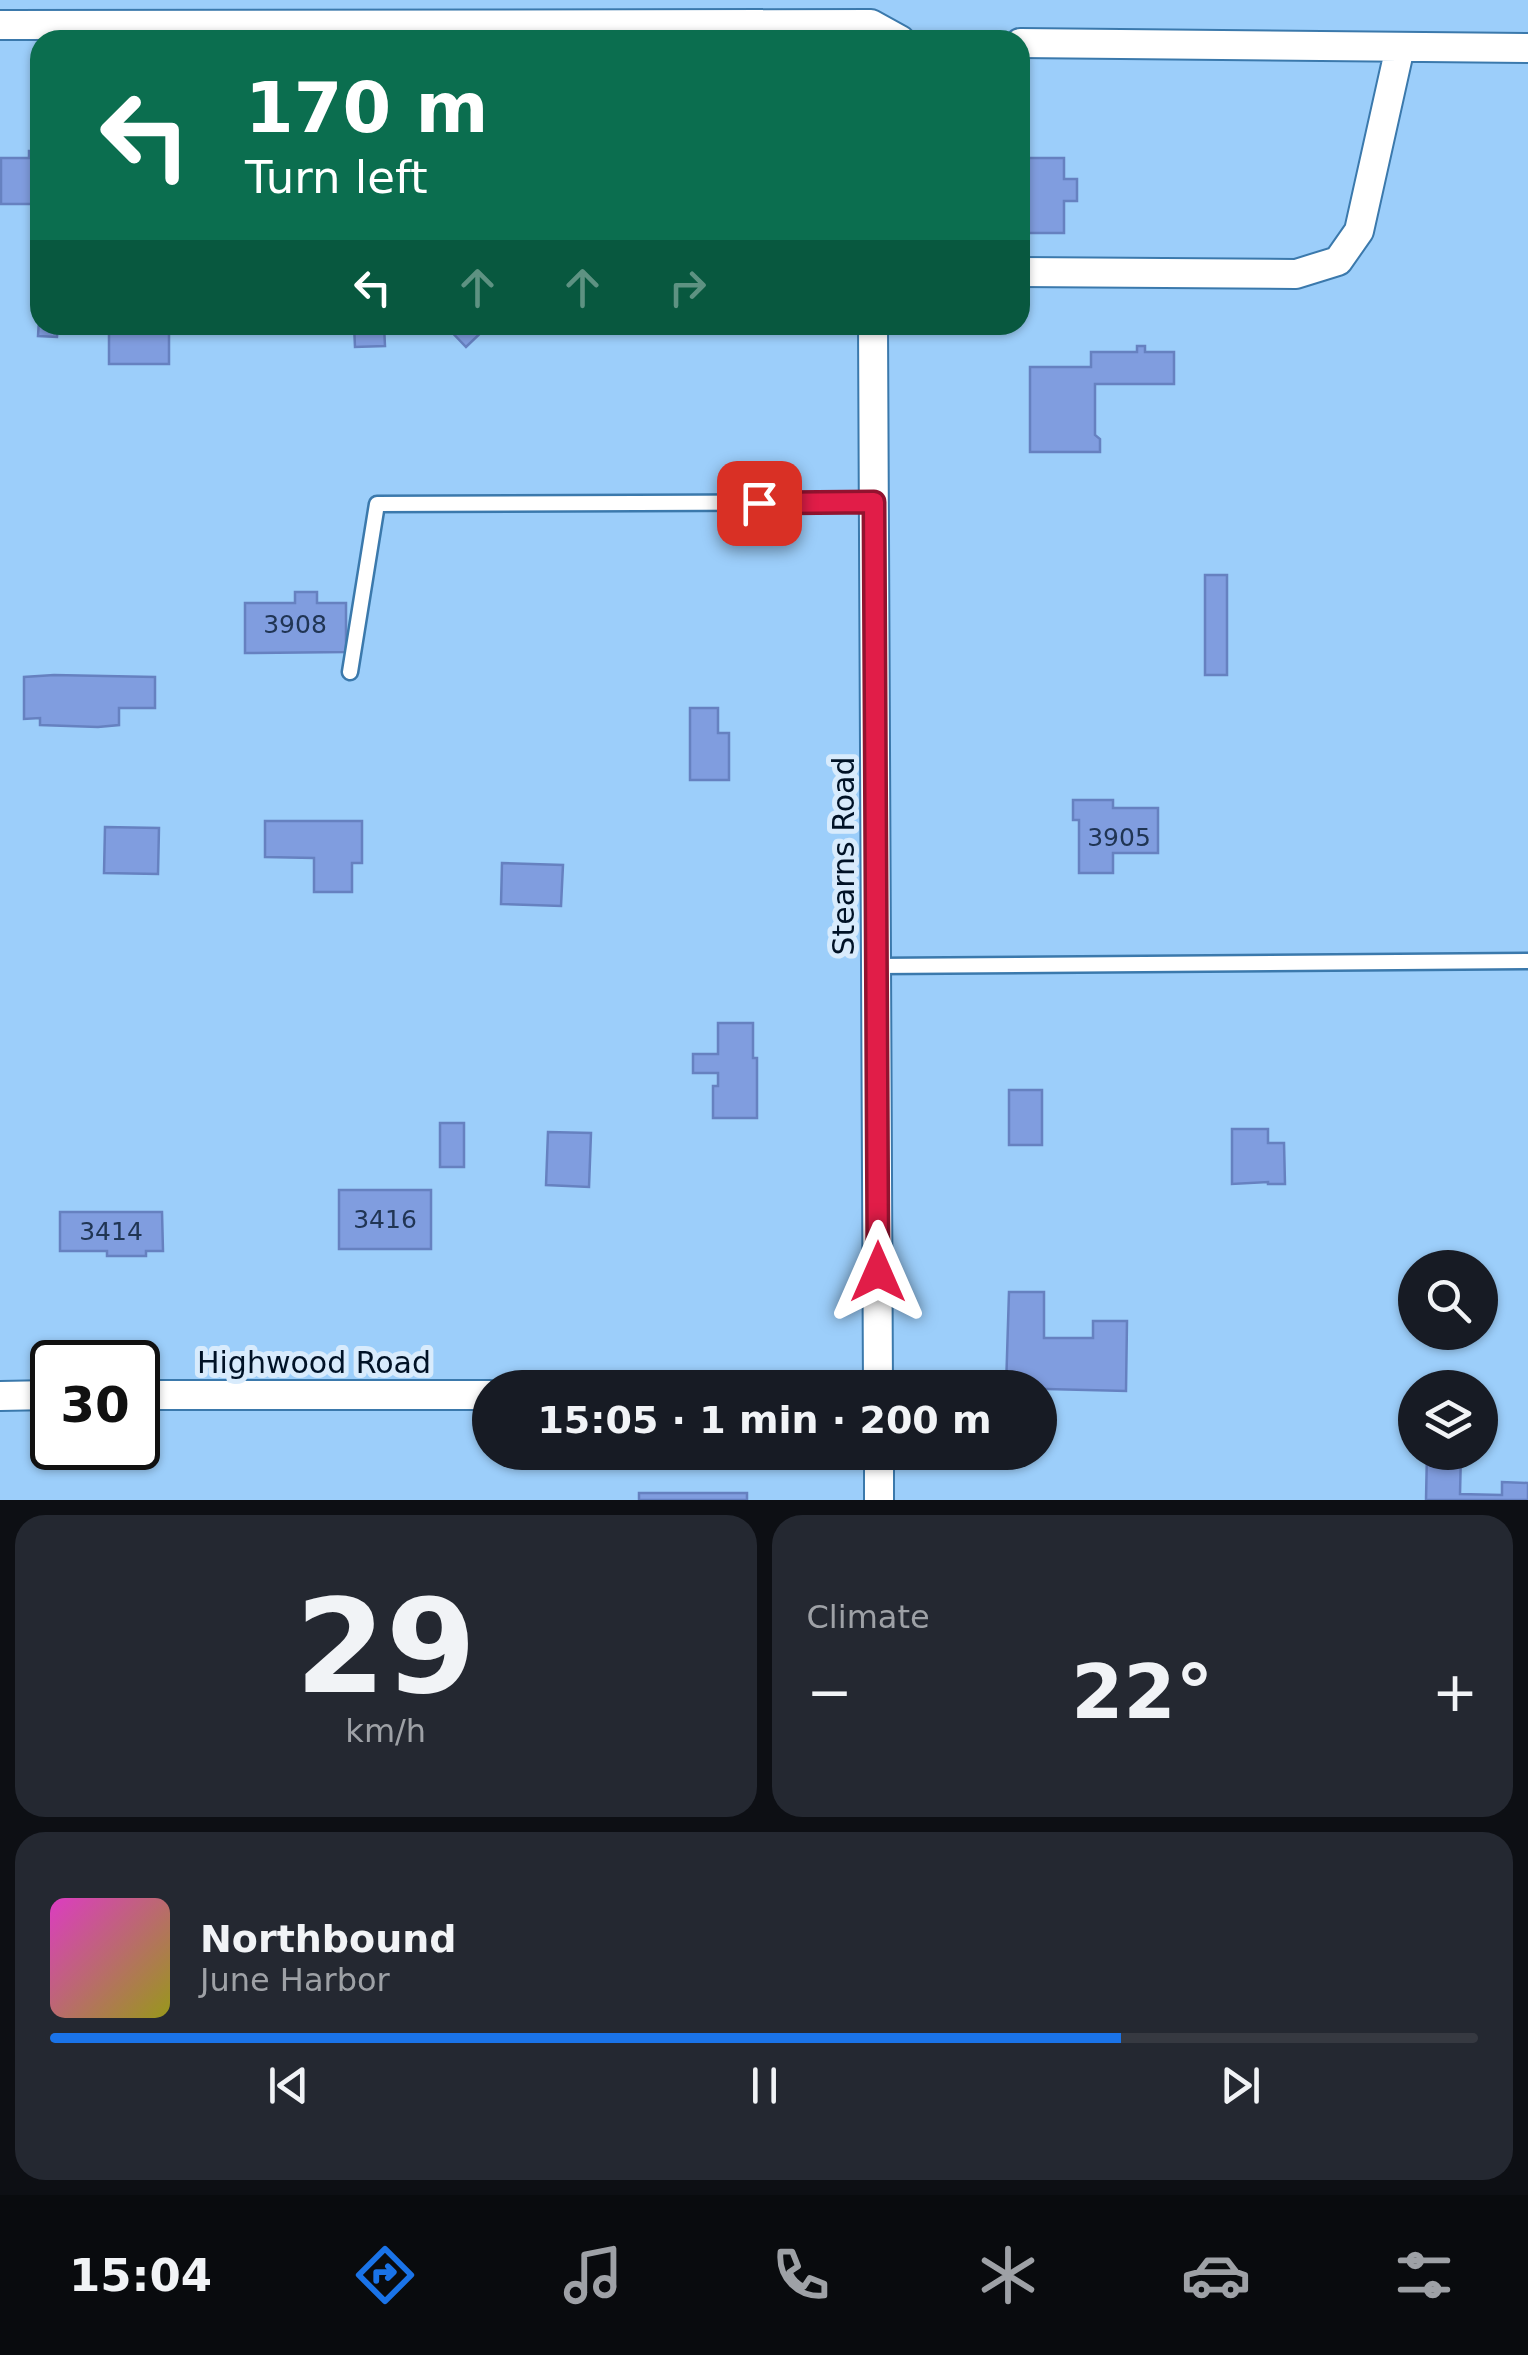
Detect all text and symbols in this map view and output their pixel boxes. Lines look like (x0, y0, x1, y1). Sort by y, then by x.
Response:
text: 170 m (245, 67, 488, 149)
icon: left (80, 70, 210, 200)
text: Turn left (245, 151, 428, 204)
icon: left (345, 260, 400, 315)
icon: ahead (450, 260, 505, 315)
icon: ahead (555, 260, 610, 315)
icon: right (660, 260, 715, 315)
pin (717, 461, 802, 546)
icon: arrive (732, 476, 787, 531)
house number: 3908 (263, 610, 327, 639)
street label: Stearns Road (826, 757, 861, 955)
house number: 3905 (1087, 823, 1151, 852)
house number: 3416 (353, 1205, 417, 1234)
house number: 3414 (79, 1217, 143, 1246)
position arrow (826, 1220, 930, 1324)
map controls (1398, 1250, 1498, 1470)
button: search (1398, 1250, 1498, 1350)
speed limit sign: 30 (30, 1340, 160, 1470)
street label: Highwood Road (197, 1345, 431, 1380)
button: layers (1398, 1370, 1498, 1470)
text: 15:05 · 1 min · 200 m (537, 1398, 992, 1442)
text: 29 (295, 1571, 476, 1723)
text: Climate (807, 1598, 930, 1636)
text: 22° (1071, 1648, 1213, 1736)
text: − (807, 1660, 853, 1724)
text: + (1432, 1660, 1478, 1724)
text: km/h (345, 1712, 426, 1750)
text: Northbound (200, 1917, 456, 1961)
text: June Harbor (200, 1961, 390, 1999)
icon: previous (261, 2058, 316, 2113)
icon: pause (737, 2058, 792, 2113)
icon: next (1213, 2058, 1268, 2113)
icon: directions (350, 2240, 420, 2310)
icon: music (558, 2240, 628, 2310)
icon: phone (766, 2240, 836, 2310)
icon: climate (973, 2240, 1043, 2310)
icon: car (1181, 2240, 1251, 2310)
icon: filters (1389, 2240, 1459, 2310)
text: 15:04 (69, 2249, 212, 2302)

